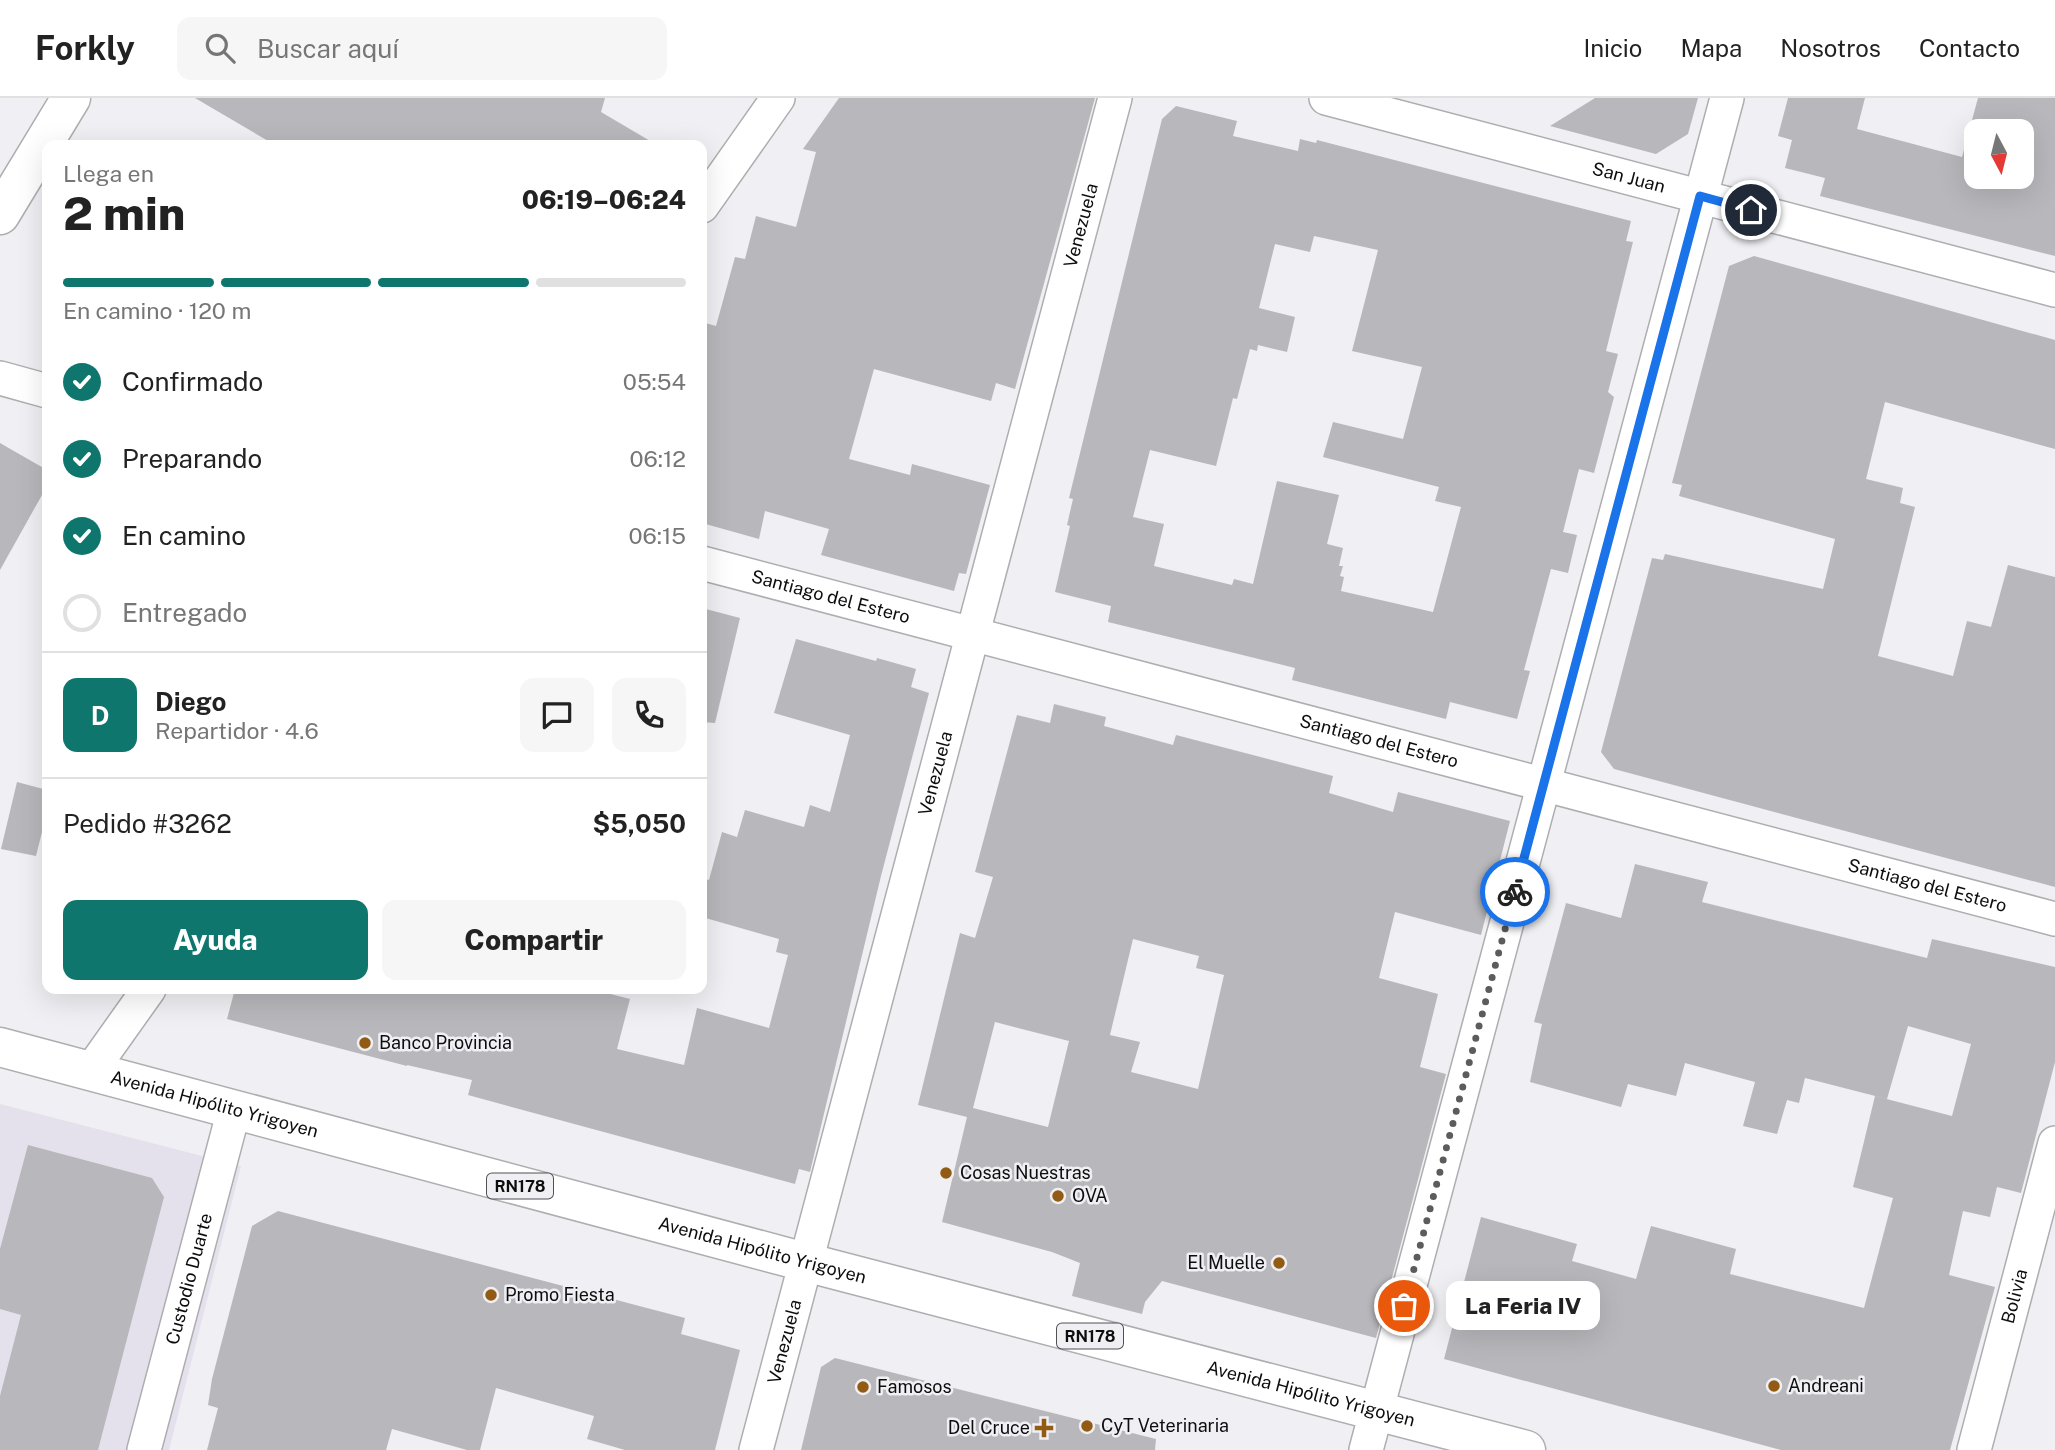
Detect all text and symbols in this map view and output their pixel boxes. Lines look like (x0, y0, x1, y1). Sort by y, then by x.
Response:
search box (177, 17, 667, 80)
text: Forkly (35, 29, 135, 67)
icon: search (201, 29, 239, 67)
text: Buscar aquí (257, 33, 399, 64)
text: Inicio (1583, 34, 1642, 62)
text: Mapa (1680, 34, 1742, 62)
text: Nosotros (1780, 34, 1881, 62)
text: Contacto (1919, 34, 2020, 62)
north arrow (1964, 119, 2034, 189)
map controls (1964, 119, 2034, 189)
street label: San Juan (1590, 158, 1668, 197)
text: Llega en (63, 160, 154, 187)
pin (1721, 180, 1781, 240)
street label: Venezuela (1059, 181, 1102, 270)
text: 06:19–06:24 (522, 184, 686, 215)
text: 2 min (63, 186, 185, 240)
icon: home (1732, 191, 1770, 229)
text: En camino · 120 m (63, 297, 251, 324)
icon: check (63, 363, 101, 401)
text: Confirmado (122, 366, 263, 397)
text: 05:54 (623, 368, 686, 395)
icon: check (63, 440, 101, 478)
text: Preparando (122, 443, 262, 474)
text: 06:12 (630, 445, 686, 472)
icon: check (63, 517, 101, 555)
text: En camino (122, 520, 246, 551)
text: 06:15 (628, 522, 686, 549)
street label: Santiago del Estero (749, 565, 912, 627)
text: Entregado (122, 597, 247, 628)
button: chat (520, 678, 594, 752)
button: phone (612, 678, 686, 752)
text: Diego (155, 686, 226, 717)
text: D (91, 700, 109, 731)
street label: Santiago del Estero (1297, 710, 1461, 772)
text: Repartidor · 4.6 (155, 717, 319, 744)
street label: Venezuela (914, 729, 956, 818)
text: Pedido #3262 (63, 808, 232, 839)
text: $5,050 (592, 808, 686, 839)
street label: Santiago del Estero (1846, 854, 2009, 916)
courier (1480, 857, 1550, 927)
icon: bike (1496, 873, 1534, 911)
button: Ayuda (63, 900, 368, 980)
button: Compartir (382, 900, 686, 980)
place label: Banco Provincia (379, 1032, 512, 1053)
marker: Banco Provincia (357, 1035, 373, 1051)
street label: Avenida Hipólito Yrigoyen (108, 1066, 321, 1142)
place label: Cosas Nuestras (960, 1162, 1091, 1183)
marker: Cosas Nuestras (938, 1165, 954, 1181)
road number: RN178 (487, 1174, 553, 1198)
place label: OVA (1072, 1185, 1108, 1206)
marker: OVA (1050, 1188, 1066, 1204)
street label: Custodio Duarte (161, 1211, 216, 1347)
street label: Avenida Hipólito Yrigoyen (656, 1212, 869, 1288)
place label: El Muelle (1187, 1252, 1265, 1273)
marker: El Muelle (1271, 1255, 1287, 1271)
street label: Bolivia (1997, 1267, 2031, 1326)
pin (1374, 1276, 1434, 1336)
callout: La Feria IV (1446, 1282, 1600, 1330)
place label: Promo Fiesta (505, 1284, 615, 1305)
marker: Promo Fiesta (483, 1287, 499, 1303)
icon: bag (1385, 1287, 1423, 1325)
text: La Feria IV (1465, 1292, 1581, 1319)
street label: Venezuela (763, 1297, 806, 1386)
road number: RN178 (1057, 1324, 1123, 1348)
street label: Avenida Hipólito Yrigoyen (1205, 1356, 1417, 1431)
place label: Andreani (1788, 1375, 1864, 1396)
place label: Famosos (877, 1376, 952, 1397)
marker: Andreani (1766, 1378, 1782, 1394)
marker: Famosos (855, 1379, 871, 1395)
place label: CyT Veterinaria (1101, 1415, 1229, 1436)
place label: Del Cruce (948, 1417, 1030, 1438)
marker: CyT Veterinaria (1079, 1418, 1095, 1434)
marker: Del Cruce (1036, 1420, 1052, 1436)

